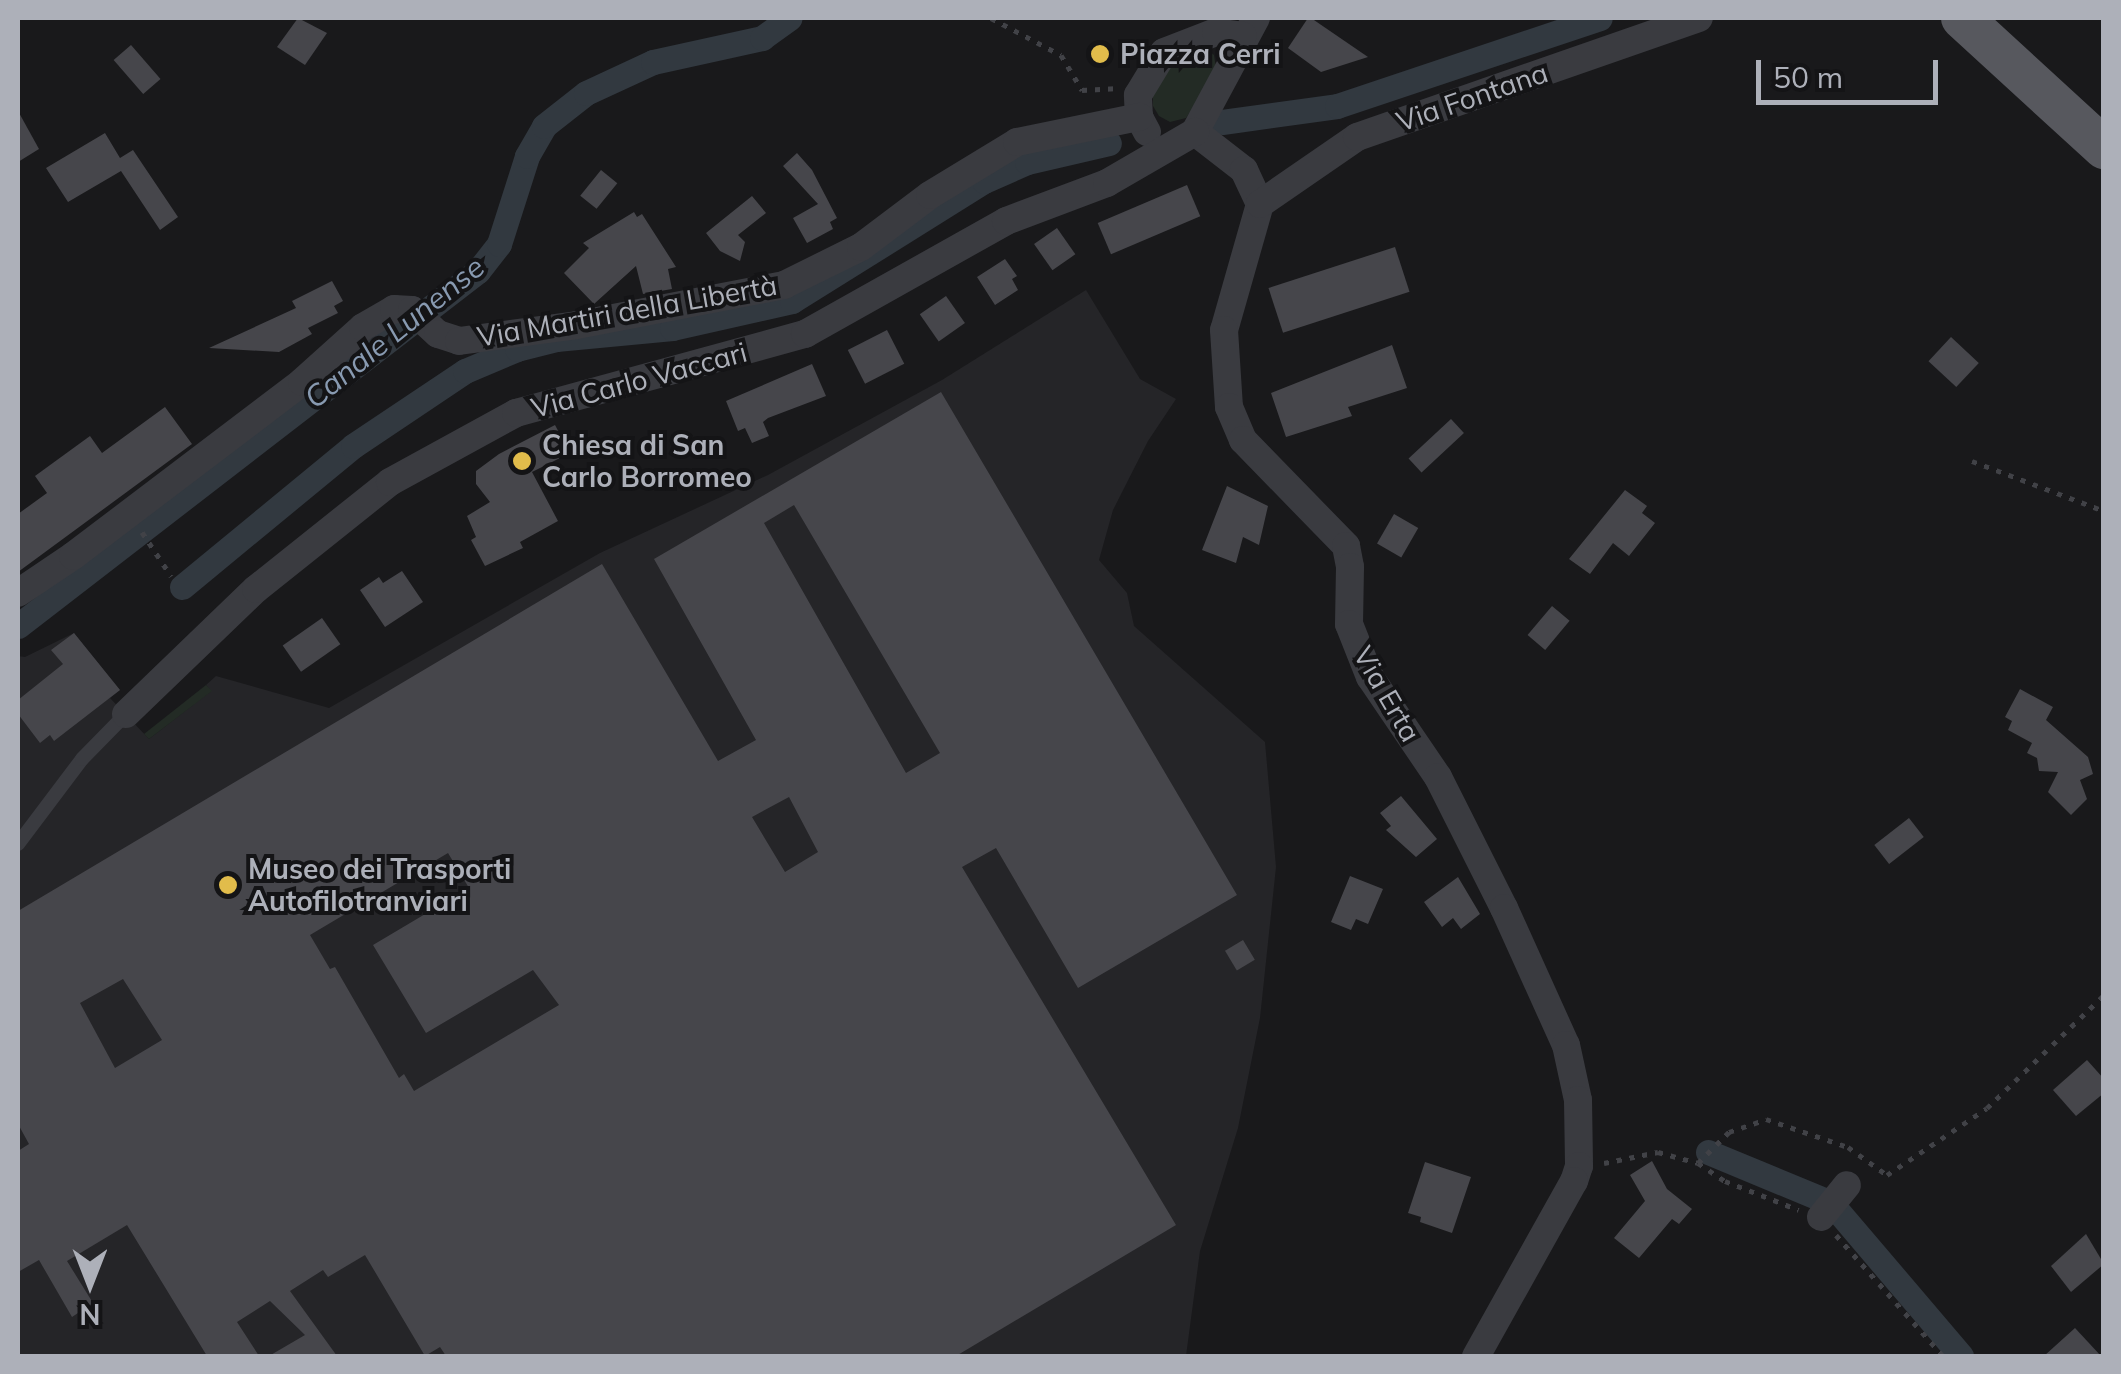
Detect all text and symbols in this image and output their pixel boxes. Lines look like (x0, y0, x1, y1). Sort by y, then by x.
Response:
place label: Piazza Cerri (1120, 37, 1281, 71)
scale bar (1761, 40, 1944, 102)
marker: Piazza Cerri (1089, 43, 1111, 65)
street label: Via Fontana (1392, 55, 1552, 139)
text: 50 m (1773, 58, 1843, 96)
water label: Canale Lunense (297, 248, 491, 416)
street label: Via Martiri della Libertà (475, 268, 779, 354)
street label: Via Carlo Vaccari (528, 335, 750, 425)
place label: Chiesa di San Carlo Borromeo (542, 428, 752, 494)
marker: Chiesa di San Carlo Borromeo (511, 450, 533, 472)
street label: Via Erta (1346, 640, 1428, 748)
place label: Museo dei Trasporti Autofilotranviari (248, 852, 511, 918)
marker: Museo dei Trasporti Autofilotranviari (217, 874, 239, 896)
north arrow (40, 1234, 140, 1334)
text: N (79, 1297, 101, 1332)

